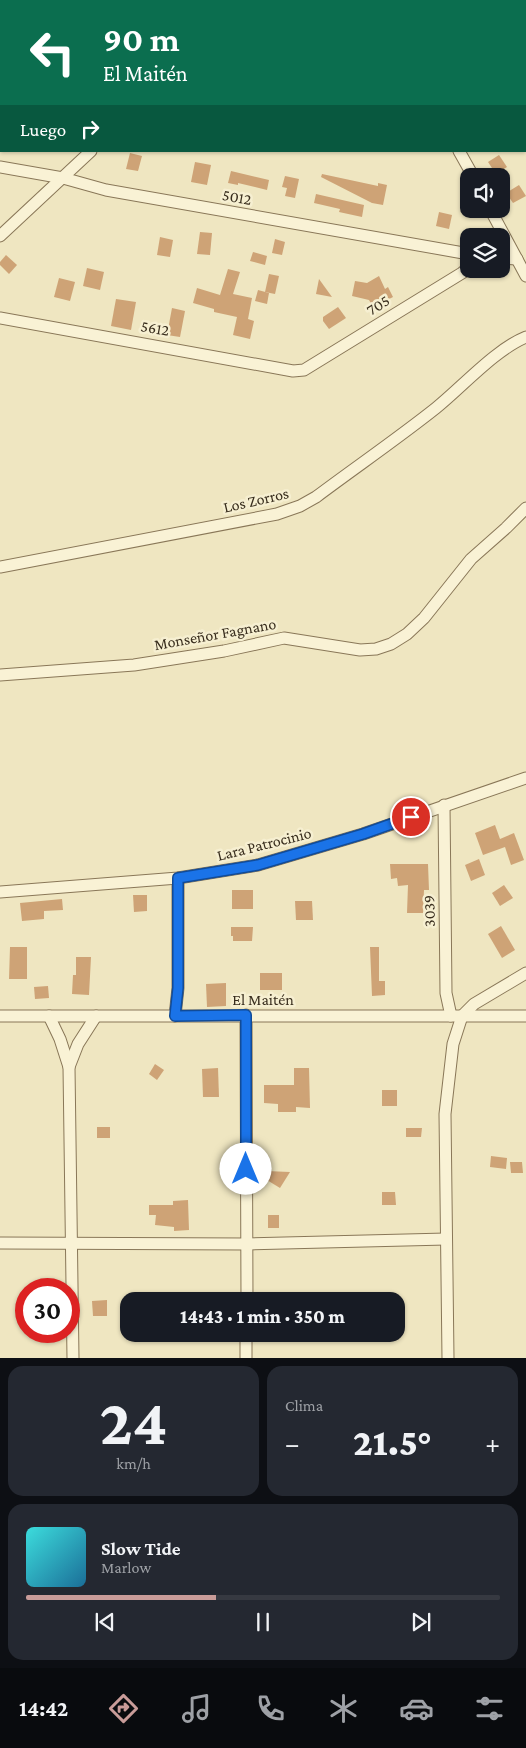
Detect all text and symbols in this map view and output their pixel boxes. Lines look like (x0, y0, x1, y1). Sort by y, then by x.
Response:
icon: left (20, 20, 85, 85)
text: 90 m (103, 20, 180, 59)
text: El Maitén (103, 61, 188, 86)
icon: right (76, 115, 104, 143)
text: Luego (20, 119, 66, 140)
map controls (460, 168, 510, 278)
button: sound (460, 168, 510, 218)
street label: 5012 (221, 186, 253, 208)
button: layers (460, 228, 510, 278)
street label: 705 (363, 292, 393, 318)
street label: 5612 (139, 317, 171, 339)
street label: Los Zorros (222, 484, 290, 516)
street label: Monseñor Fagnano (153, 615, 278, 654)
pin (390, 796, 432, 838)
icon: arrive (397, 803, 425, 831)
street label: Lara Patrocinio (215, 824, 313, 864)
street label: 3039 (420, 895, 438, 927)
street label: El Maitén (232, 991, 294, 1008)
position arrow (219, 1142, 271, 1194)
speed limit sign: 30 (15, 1278, 80, 1343)
text: 14:43 · 1 min · 350 m (180, 1306, 345, 1327)
text: 24 (99, 1386, 168, 1458)
text: Clima (285, 1397, 323, 1414)
text: 21.5° (353, 1421, 432, 1463)
text: − (285, 1428, 300, 1459)
text: + (485, 1428, 500, 1459)
text: km/h (116, 1455, 151, 1472)
text: Slow Tide (101, 1538, 181, 1559)
text: Marlow (101, 1559, 151, 1576)
icon: previous (91, 1608, 119, 1636)
icon: pause (249, 1608, 277, 1636)
icon: next (407, 1608, 435, 1636)
icon: directions (106, 1691, 141, 1726)
icon: music (179, 1691, 214, 1726)
icon: phone (253, 1691, 288, 1726)
icon: climate (326, 1691, 361, 1726)
icon: car (399, 1691, 434, 1726)
icon: filters (472, 1691, 507, 1726)
text: 14:42 (19, 1696, 68, 1721)

